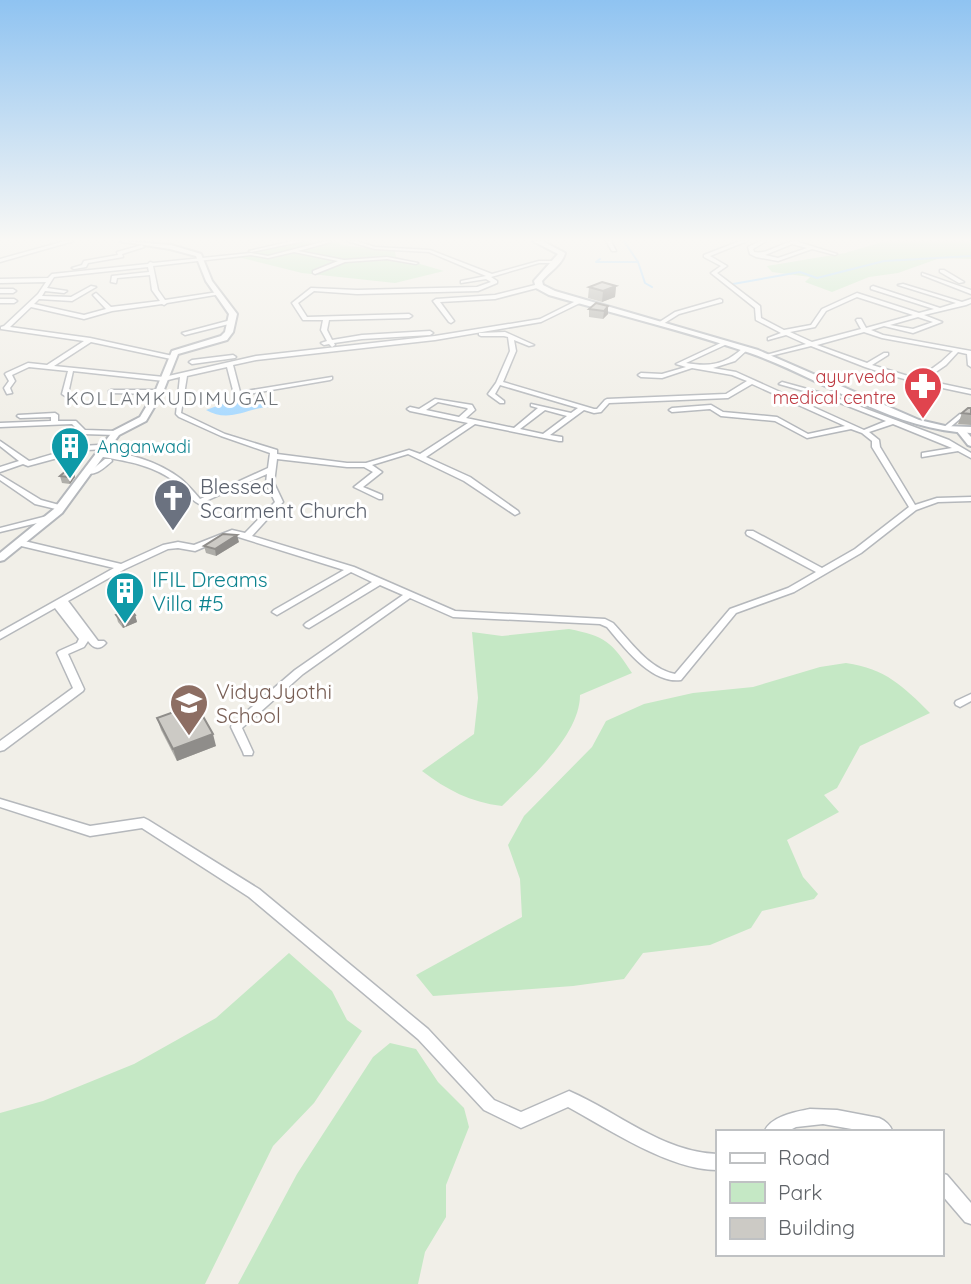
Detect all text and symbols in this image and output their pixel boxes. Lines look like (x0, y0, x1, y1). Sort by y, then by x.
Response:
place label: ayurveda medical centre (773, 365, 896, 409)
pharmacy icon: ayurveda medical centre (902, 365, 944, 420)
district label: KOLLAMKUDIMUGAL (66, 386, 280, 410)
building icon: Anganwadi (49, 425, 91, 480)
place label: Anganwadi (97, 435, 191, 458)
place label: Blessed Scarment Church (200, 473, 368, 523)
church icon: Blessed Scarment Church (152, 477, 194, 532)
place label: IFIL Dreams Villa #5 (152, 566, 268, 616)
building icon: IFIL Dreams Villa #5 (104, 570, 146, 625)
place label: VidyaJyothi School (216, 678, 332, 728)
school or university icon: VidyaJyothi School (168, 682, 210, 737)
legend (716, 1130, 943, 1256)
text: Road (778, 1144, 830, 1170)
text: Park (778, 1179, 822, 1205)
text: Building (778, 1214, 855, 1240)

